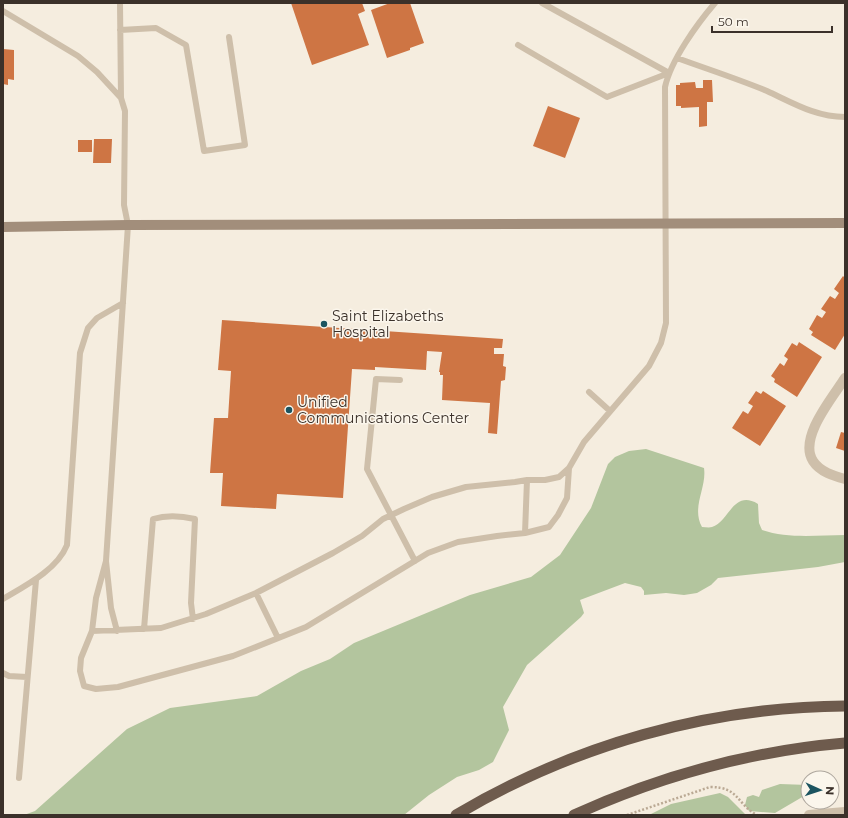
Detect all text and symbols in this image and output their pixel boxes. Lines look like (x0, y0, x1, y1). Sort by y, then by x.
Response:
scale bar (712, 8, 832, 34)
text: 50 m (718, 14, 749, 29)
place label: Saint Elizabeths Hospital (332, 307, 444, 341)
marker: Saint Elizabeths Hospital (319, 319, 329, 329)
place label: Unified Communications Center (297, 393, 469, 427)
marker: Unified Communications Center (284, 405, 294, 415)
north arrow (800, 770, 840, 810)
text: N (823, 786, 837, 795)

